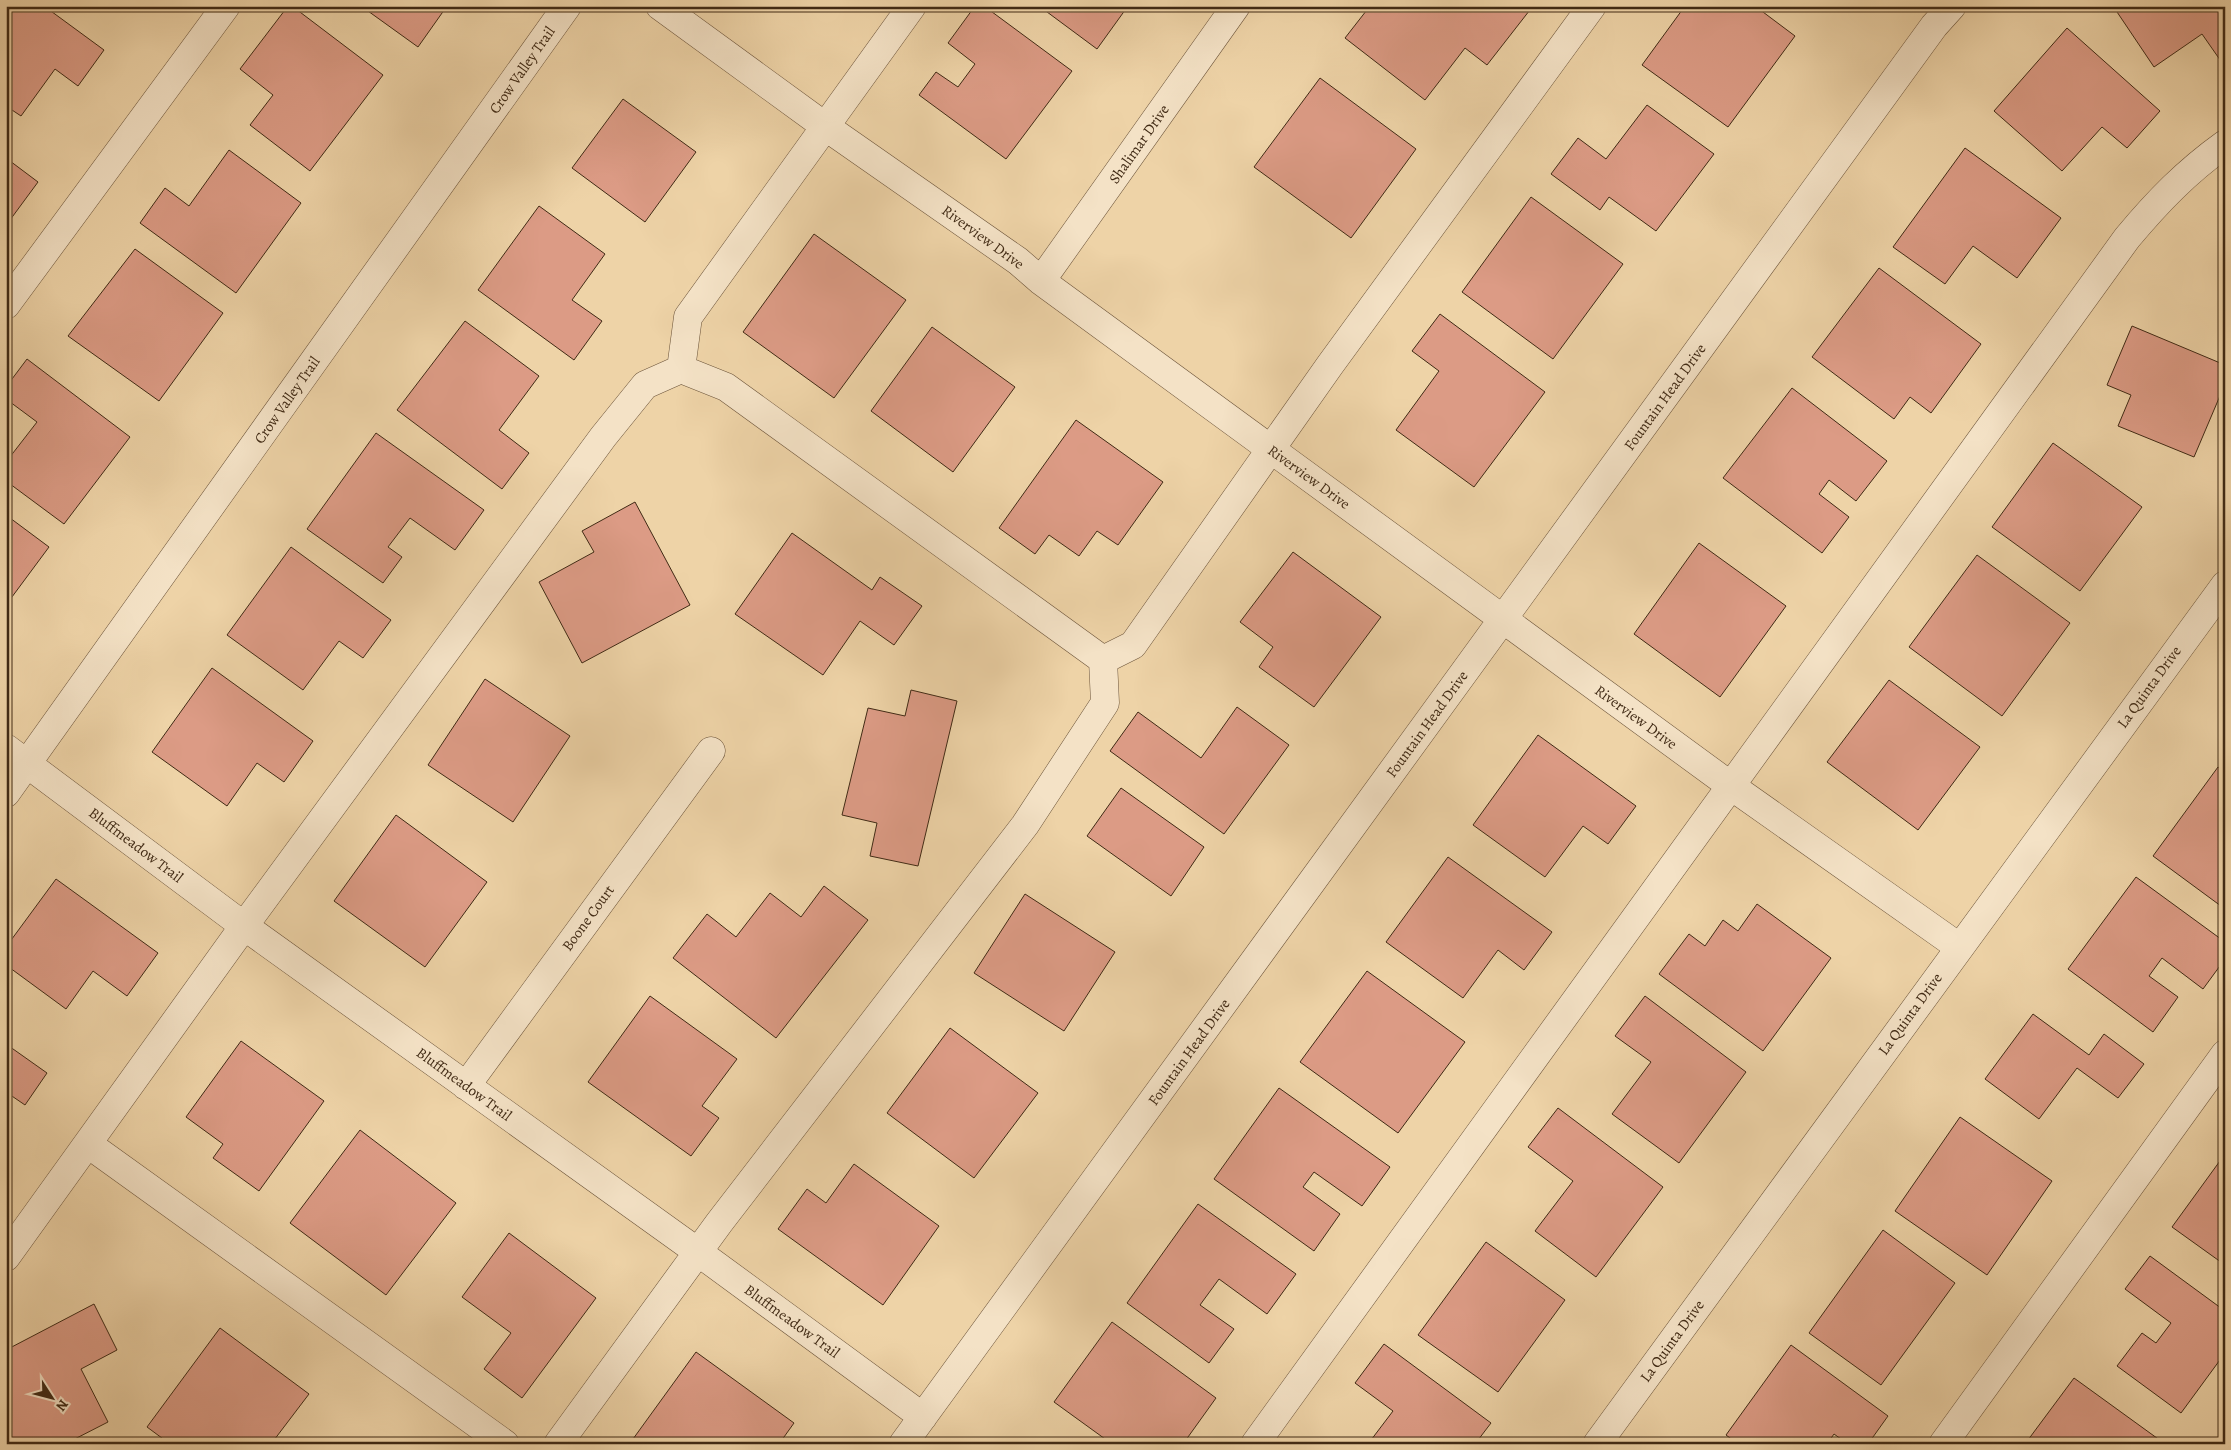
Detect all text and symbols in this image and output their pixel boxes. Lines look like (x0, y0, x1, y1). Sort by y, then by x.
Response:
street label: Crow Valley Trail (484, 22, 560, 118)
street label: Shalimar Drive (1104, 100, 1174, 188)
street label: Riverview Drive (938, 200, 1028, 274)
street label: Fountain Head Drive (1619, 339, 1711, 454)
street label: Crow Valley Trail (249, 352, 325, 448)
street label: Riverview Drive (1264, 440, 1354, 514)
street label: La Quinta Drive (2112, 642, 2186, 732)
street label: Fountain Head Drive (1381, 666, 1473, 781)
street label: Riverview Drive (1591, 680, 1681, 754)
street label: Bluffmeadow Trail (85, 803, 188, 887)
street label: Boone Court (557, 881, 619, 955)
street label: La Quinta Drive (1873, 969, 1947, 1059)
street label: Fountain Head Drive (1143, 994, 1235, 1109)
street label: Bluffmeadow Trail (412, 1043, 516, 1126)
street label: Bluffmeadow Trail (740, 1280, 844, 1363)
street label: La Quinta Drive (1635, 1296, 1709, 1386)
north arrow (28, 1372, 78, 1422)
text: N (51, 1396, 73, 1415)

